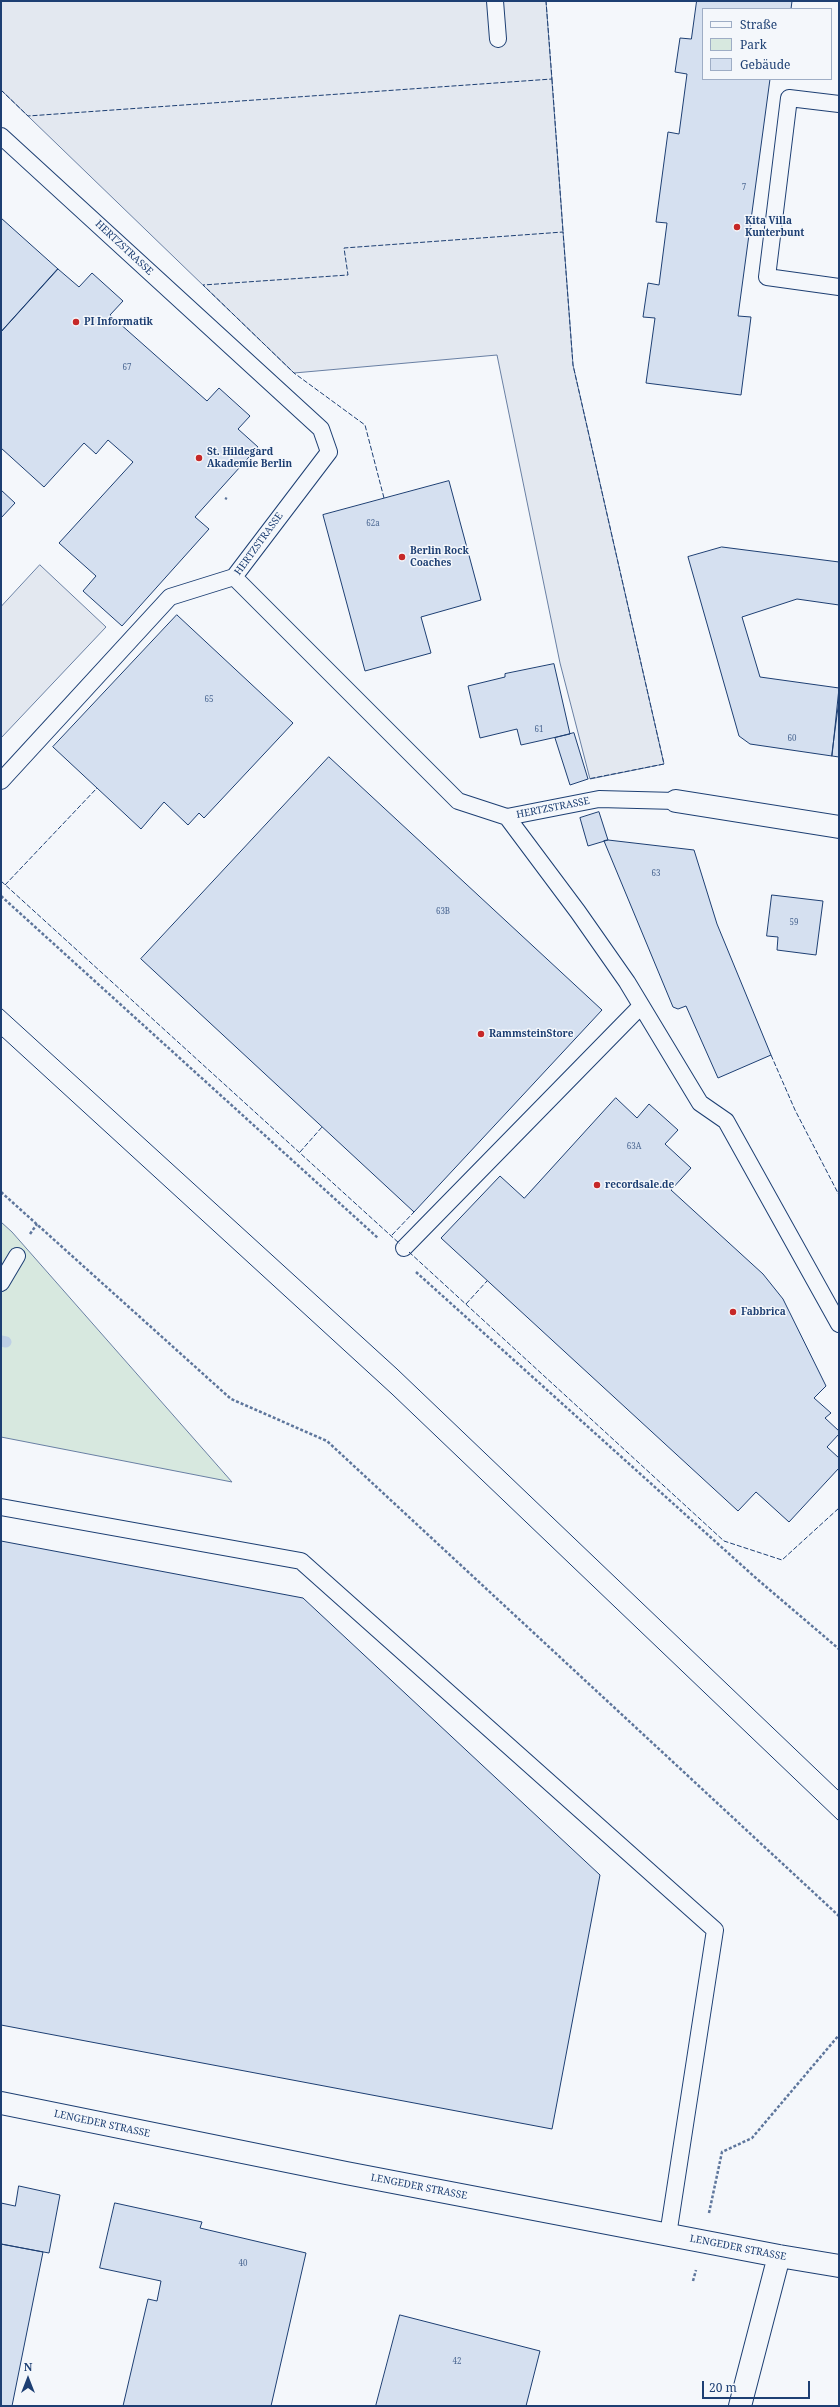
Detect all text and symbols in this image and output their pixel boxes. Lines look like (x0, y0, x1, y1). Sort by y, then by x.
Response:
legend (702, 8, 832, 80)
text: Straße (740, 16, 777, 33)
text: Park (740, 36, 767, 53)
text: Gebäude (740, 56, 791, 73)
house number: 7 (742, 183, 746, 193)
place label: Kita Villa Kunterbunt (745, 215, 804, 238)
street label: HERTZSTRASSE (93, 218, 155, 278)
marker: Kita Villa Kunterbunt (732, 222, 742, 232)
place label: PI Informatik (84, 316, 153, 328)
marker: PI Informatik (71, 317, 81, 327)
house number: 67 (123, 363, 131, 373)
place label: St. Hildegard Akademie Berlin (207, 446, 292, 470)
marker: St. Hildegard Akademie Berlin (194, 453, 204, 463)
street label: HERTZSTRASSE (232, 510, 286, 578)
house number: 62a (366, 519, 380, 529)
place label: Berlin Rock Coaches (410, 545, 469, 568)
marker: Berlin Rock Coaches (397, 552, 407, 562)
house number: 65 (205, 695, 213, 705)
house number: 61 (535, 725, 543, 735)
house number: 60 (788, 734, 796, 744)
street label: HERTZSTRASSE (515, 795, 591, 821)
house number: 63 (652, 869, 660, 879)
house number: 63B (436, 907, 450, 917)
house number: 59 (790, 918, 798, 928)
place label: RammsteinStore (489, 1028, 574, 1040)
marker: RammsteinStore (476, 1029, 486, 1039)
house number: 63A (627, 1142, 641, 1152)
place label: recordsale.de (605, 1179, 674, 1191)
marker: recordsale.de (592, 1180, 602, 1190)
place label: Fabbrica (741, 1306, 786, 1318)
marker: Fabbrica (728, 1307, 738, 1317)
street label: LENGEDER STRASSE (53, 2108, 151, 2140)
street label: LENGEDER STRASSE (370, 2172, 468, 2202)
street label: LENGEDER STRASSE (689, 2233, 787, 2263)
house number: 40 (239, 2259, 247, 2269)
house number: 42 (453, 2357, 461, 2367)
north arrow (8, 2359, 48, 2399)
text: N (24, 2359, 32, 2374)
scale bar (704, 2373, 812, 2399)
text: 20 m (709, 2379, 737, 2396)

